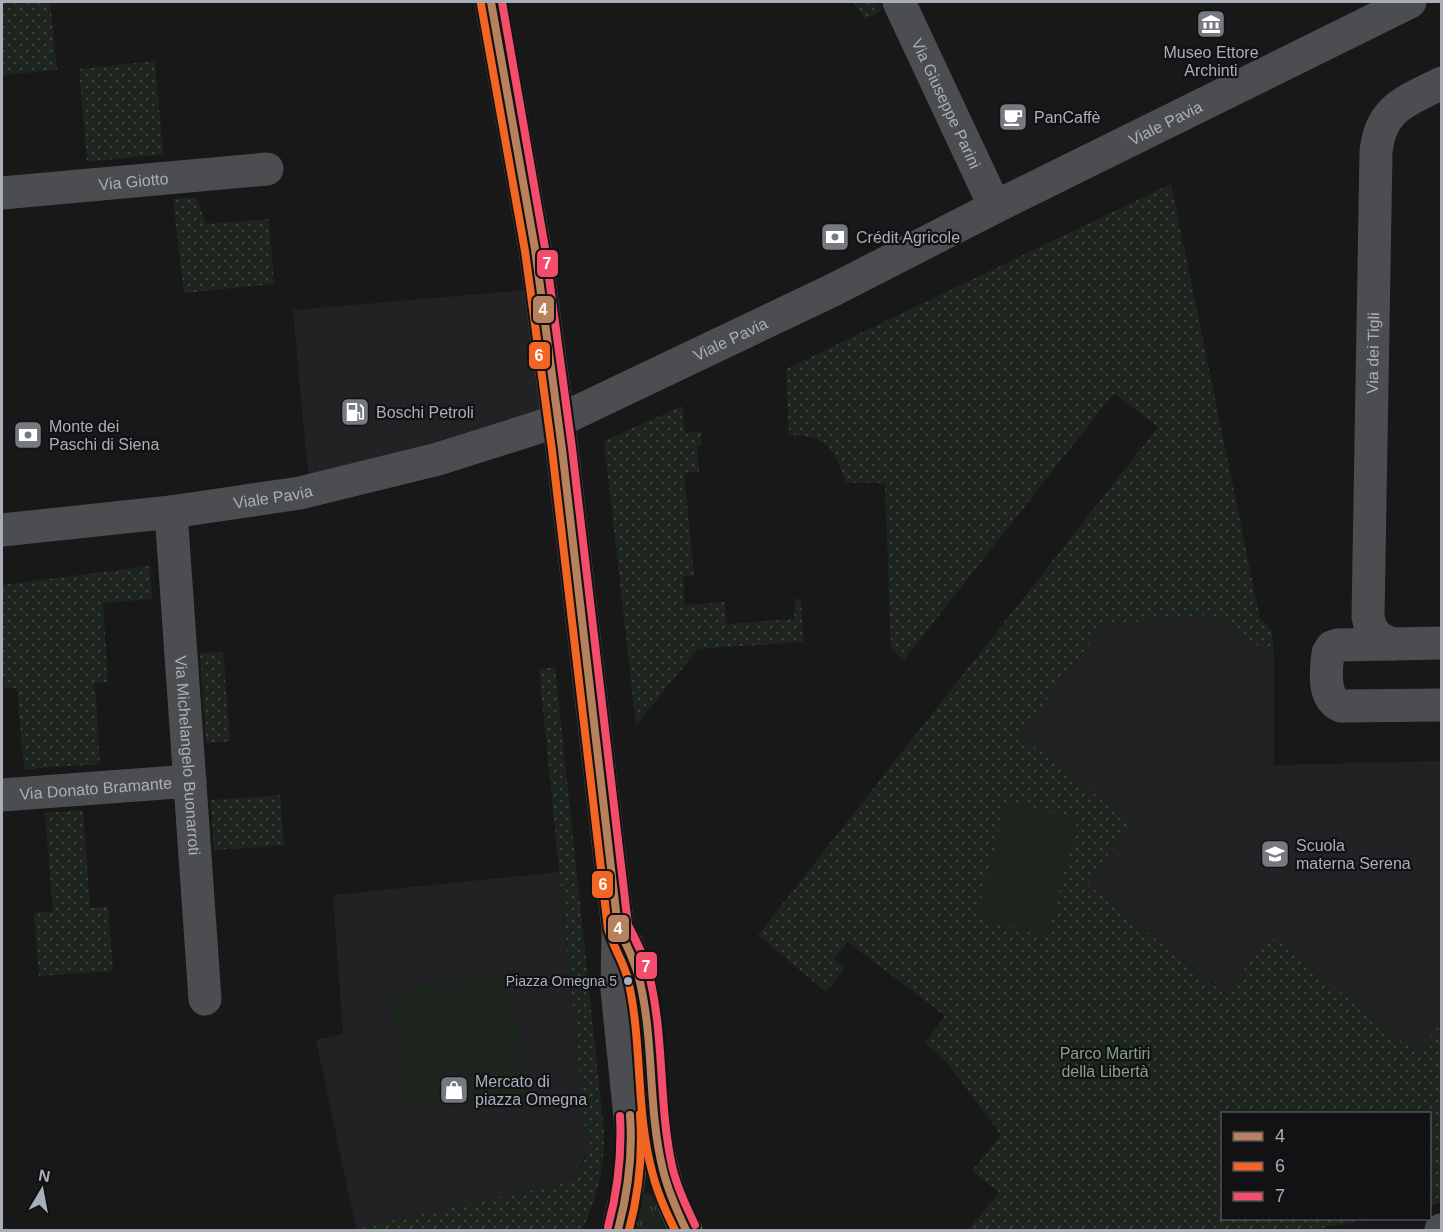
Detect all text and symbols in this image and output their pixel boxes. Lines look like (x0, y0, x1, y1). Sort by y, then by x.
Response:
museum icon: Museo Ettore Archinti (1195, 8, 1227, 40)
street label: Via Giuseppe Parini (909, 36, 984, 171)
place label: Museo Ettore Archinti (1163, 44, 1259, 79)
street label: Viale Pavia (1126, 98, 1205, 148)
cafe icon: PanCaffè (997, 101, 1029, 133)
place label: PanCaffè (1034, 109, 1101, 126)
street label: Via Giotto (98, 169, 169, 193)
bank icon: Crédit Agricole (819, 221, 851, 253)
place label: Crédit Agricole (856, 229, 960, 246)
line badge: 7 (536, 249, 559, 278)
text: 7 (543, 255, 552, 272)
line badge: 4 (532, 295, 555, 324)
text: 4 (539, 301, 548, 318)
street label: Via dei Tigli (1363, 312, 1382, 394)
street label: Viale Pavia (690, 314, 770, 364)
line badge: 6 (528, 341, 551, 370)
text: 6 (535, 347, 544, 364)
fuel station icon: Boschi Petroli (339, 396, 371, 428)
place label: Boschi Petroli (376, 404, 474, 421)
place label: Monte dei Paschi di Siena (49, 418, 159, 453)
bank icon: Monte dei Paschi di Siena (12, 419, 44, 451)
street label: Viale Pavia (232, 482, 314, 511)
street label: Via Michelangelo Buonarroti (173, 655, 203, 856)
street label: Via Donato Bramante (19, 774, 173, 802)
place label: Scuola materna Serena (1296, 837, 1411, 872)
school or university icon: Scuola materna Serena (1259, 838, 1291, 870)
line badge: 6 (591, 870, 614, 899)
text: 6 (599, 876, 608, 893)
line badge: 4 (607, 914, 630, 943)
text: 4 (614, 920, 623, 937)
line badge: 7 (635, 951, 658, 980)
text: 7 (642, 958, 651, 975)
place label: Piazza Omegna 5 (506, 973, 617, 989)
marker: Piazza Omegna 5 (622, 975, 634, 987)
park label: Parco Martiri della Libertà (1060, 1045, 1150, 1080)
place label: Mercato di piazza Omegna (475, 1073, 587, 1108)
shop icon: Mercato di piazza Omegna (438, 1074, 470, 1106)
legend (1221, 1112, 1431, 1220)
text: 4 (1275, 1126, 1285, 1146)
text: 6 (1275, 1156, 1285, 1176)
north arrow (12, 1160, 72, 1220)
text: N (37, 1166, 52, 1185)
text: 7 (1275, 1186, 1285, 1206)

